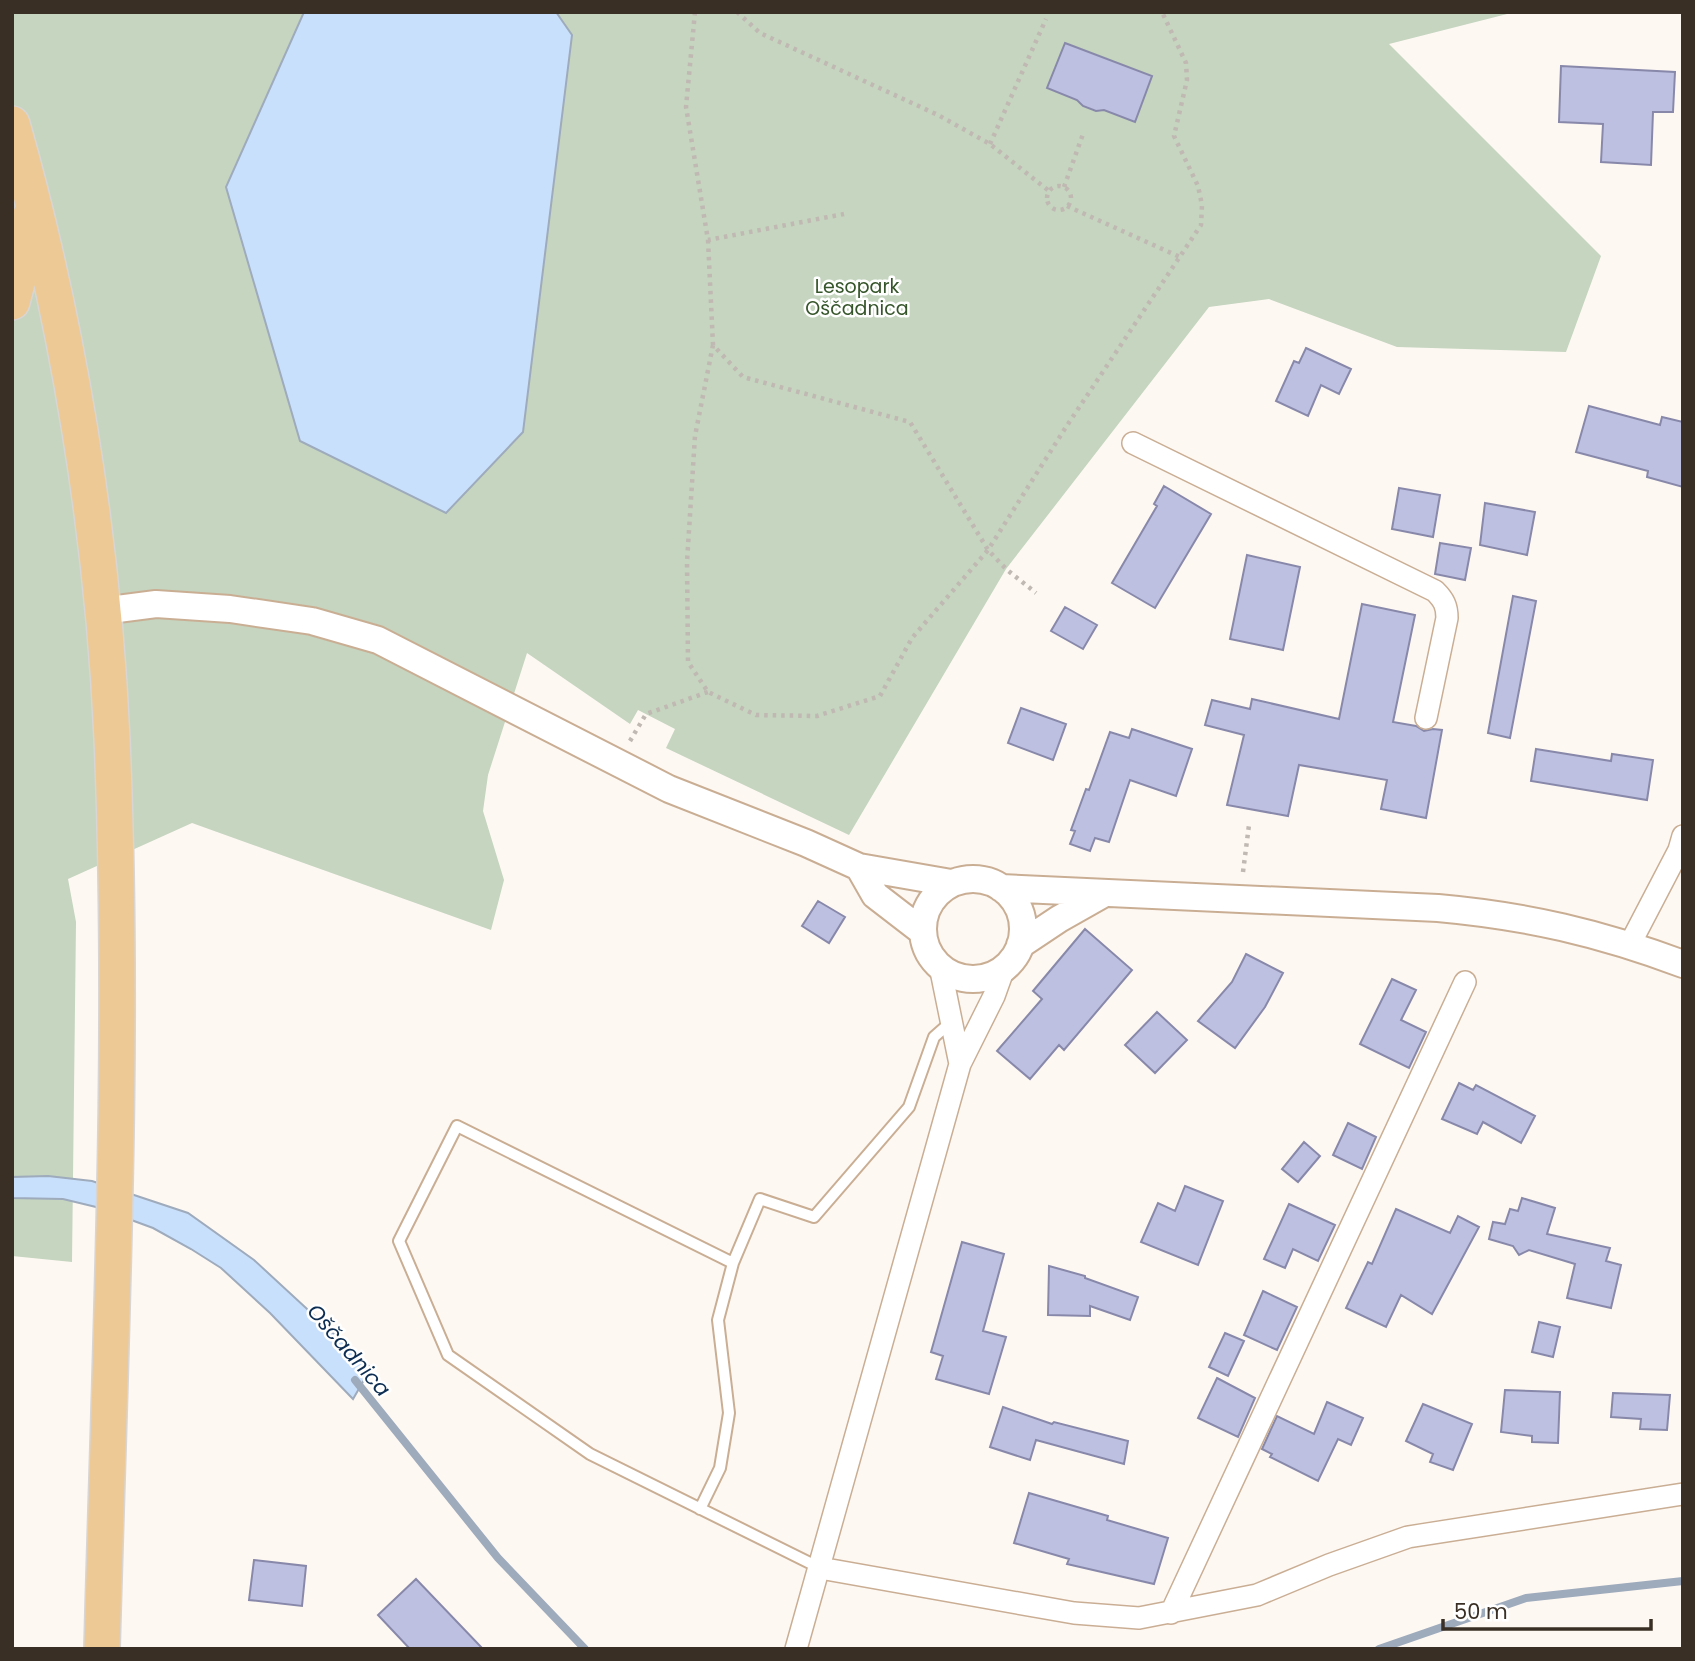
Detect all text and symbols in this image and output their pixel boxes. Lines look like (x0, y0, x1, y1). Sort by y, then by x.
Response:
park label: Lesopark Oščadnica (805, 273, 909, 322)
water label: Oščadnica (301, 1297, 397, 1403)
scale bar (1443, 1588, 1651, 1632)
text: 50 m (1454, 1597, 1508, 1626)

